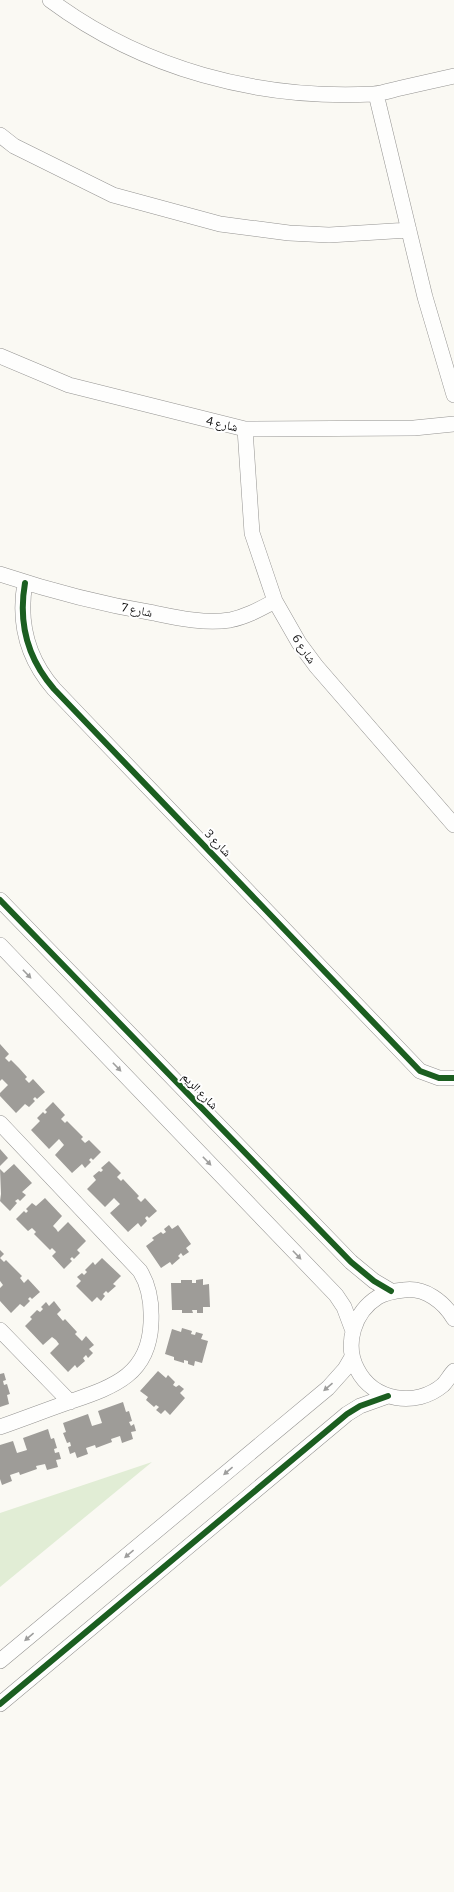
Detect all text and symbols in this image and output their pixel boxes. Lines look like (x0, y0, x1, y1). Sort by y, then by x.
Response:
street label: شارع 4 (204, 414, 239, 435)
street label: شارع 7 (120, 600, 154, 621)
street label: شارع 6 (288, 632, 319, 667)
street label: شارع 3 (201, 827, 234, 860)
one-way arrow (22, 969, 31, 978)
one-way arrow (112, 1062, 122, 1072)
street label: شارع الريم (178, 1070, 221, 1113)
one-way arrow (202, 1156, 212, 1166)
one-way arrow (292, 1250, 302, 1260)
one-way arrow (323, 1383, 333, 1392)
one-way arrow (223, 1466, 234, 1475)
one-way arrow (123, 1550, 134, 1559)
one-way arrow (23, 1633, 34, 1642)

